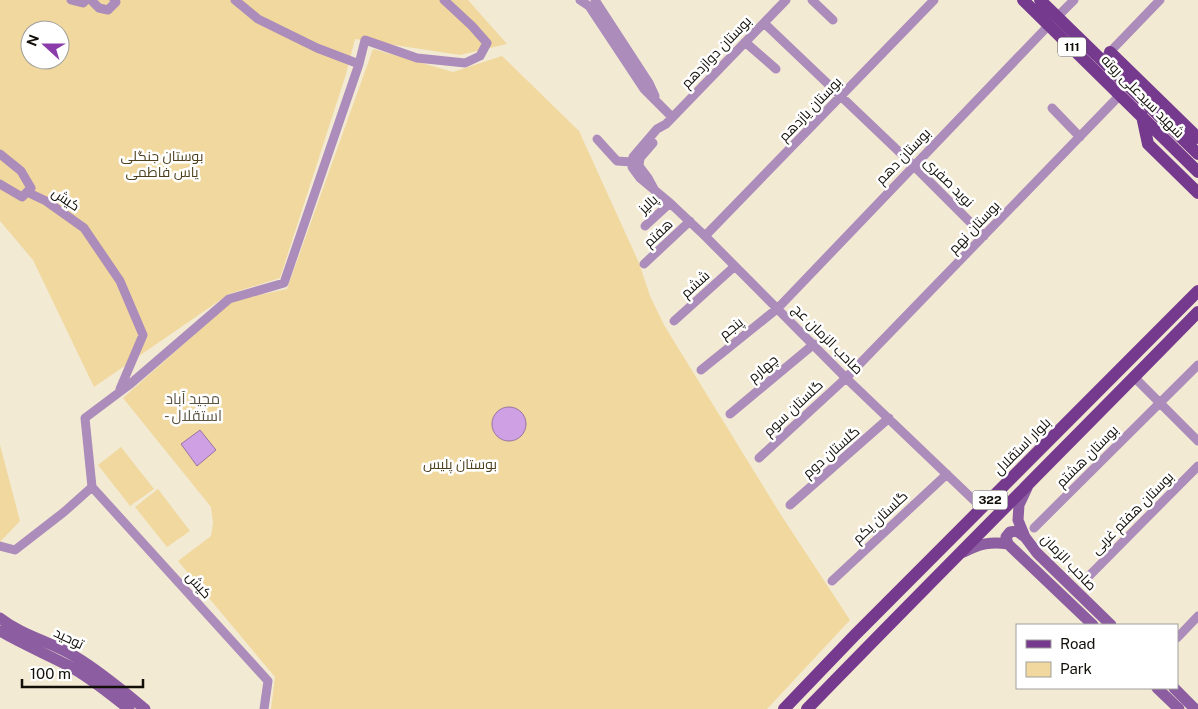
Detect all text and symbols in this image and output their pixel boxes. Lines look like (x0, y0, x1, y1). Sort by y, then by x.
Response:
street label: بوستان دوازدهم (678, 13, 756, 93)
north arrow (20, 20, 70, 70)
text: N (23, 32, 42, 48)
road number: 111 (1058, 38, 1086, 56)
street label: شهید سیدعلی روته (1098, 51, 1188, 141)
street label: بوستان یازدهم (775, 74, 846, 146)
street label: بوستان دهم (872, 125, 935, 189)
park label: بوستان جنگلی یاس فاطمی (121, 148, 203, 180)
street label: نوید صفری (921, 154, 977, 210)
street label: کیش (49, 184, 83, 214)
street label: پالیز (634, 191, 662, 219)
street label: بوستان نهم (945, 197, 1004, 258)
street label: هفتم (640, 216, 677, 252)
street label: ششم (677, 267, 714, 302)
street label: صاحب الزمان عج (789, 300, 867, 378)
street label: پنجم (716, 314, 747, 344)
street label: چهارم (745, 351, 782, 386)
street label: گلستان سوم (760, 377, 827, 441)
district label: مجید آباد - استقلال (164, 390, 222, 425)
street label: بلوار استقلال (990, 414, 1055, 479)
street label: بوستان هشتم (1053, 422, 1123, 492)
street label: گلستان دوم (799, 423, 864, 482)
park label: بوستان پلیس (423, 456, 497, 474)
street label: بوستان هفتم غربی (1088, 469, 1178, 559)
street label: گلستان یکم (849, 488, 912, 548)
road number: 322 (972, 490, 1008, 510)
street label: صاحب الزمان (1038, 530, 1100, 594)
street label: کیش (183, 568, 215, 602)
street label: توحید (51, 624, 87, 652)
legend (1016, 624, 1178, 689)
text: Road (1060, 635, 1096, 652)
scale bar (22, 656, 144, 688)
text: Park (1060, 660, 1092, 677)
text: 100 m (30, 665, 71, 682)

